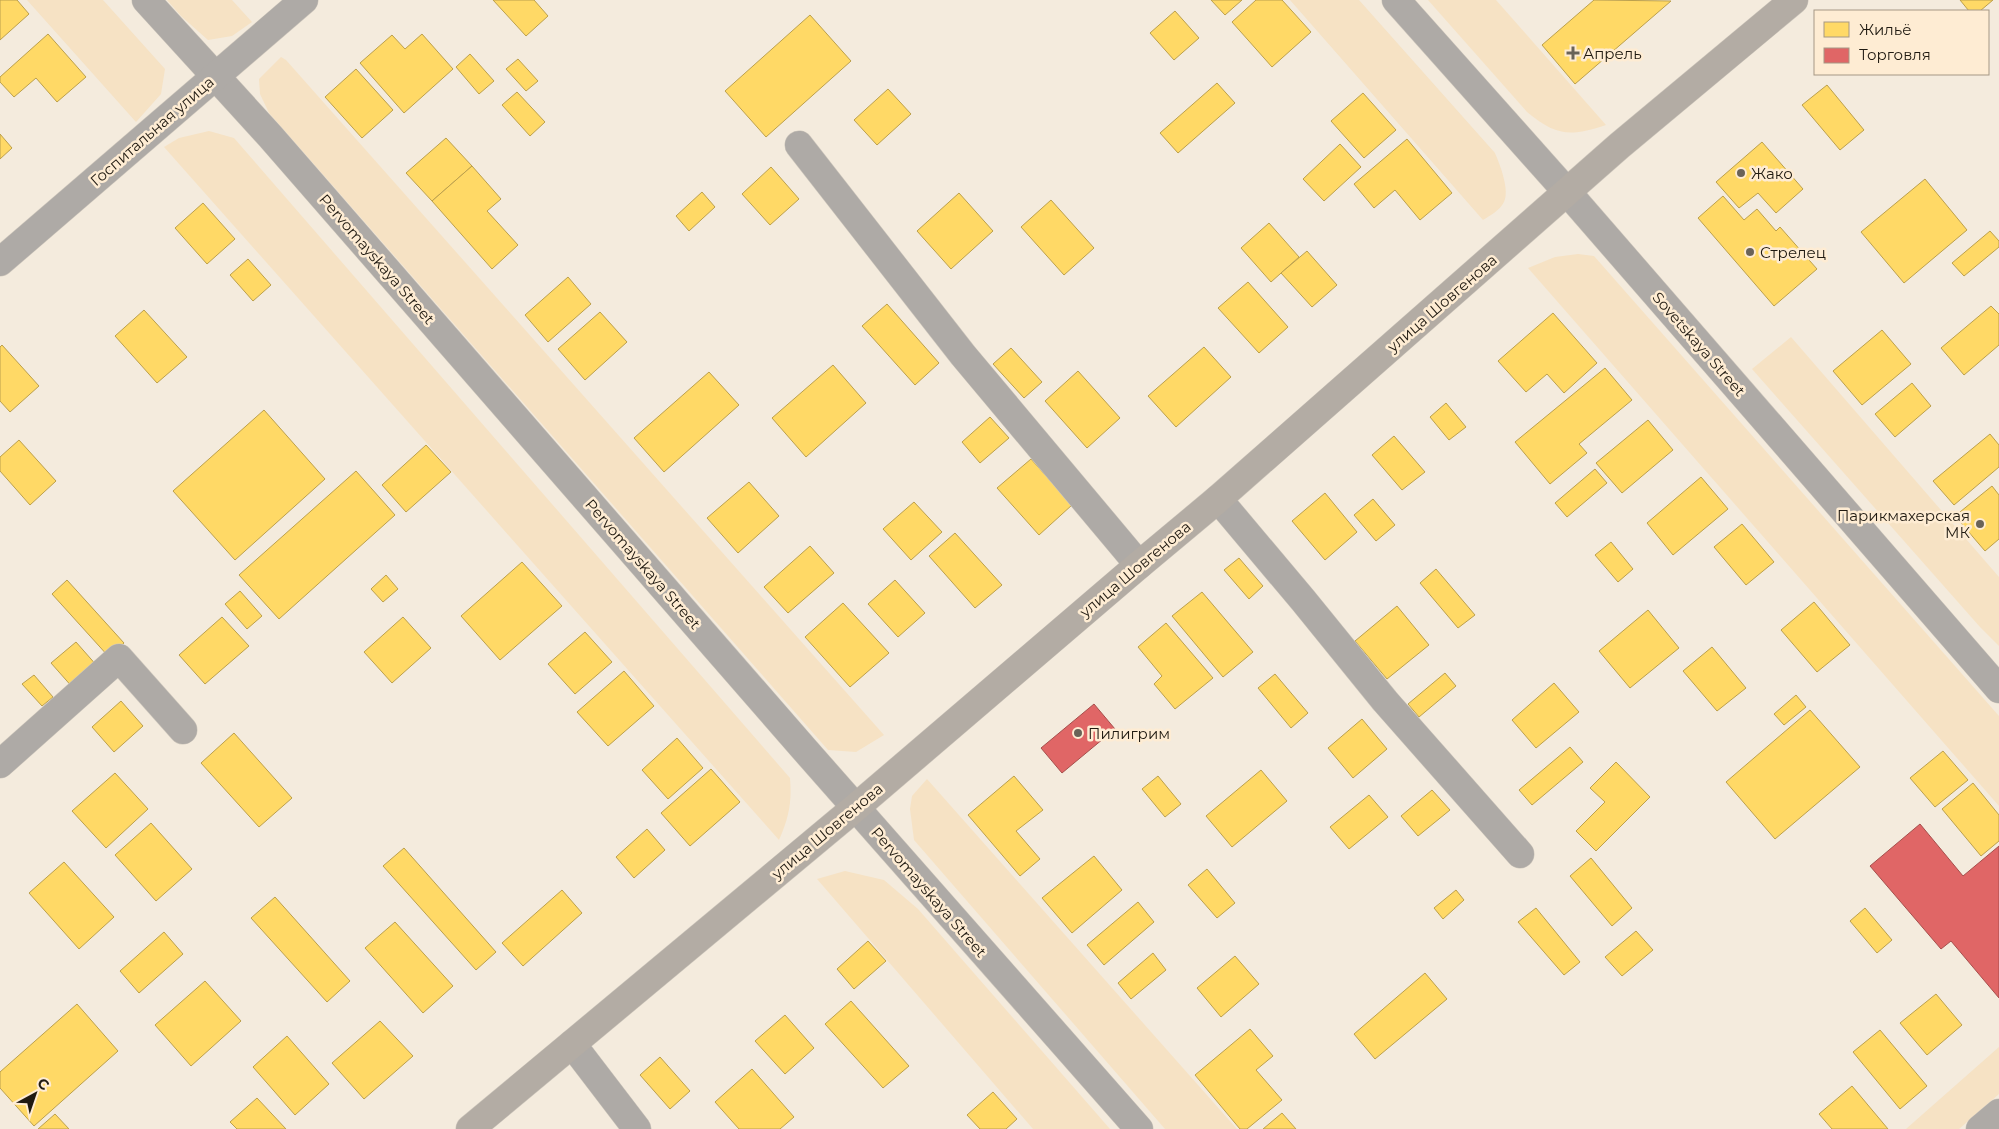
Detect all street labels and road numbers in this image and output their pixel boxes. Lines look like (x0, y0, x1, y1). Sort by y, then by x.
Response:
street label: Госпитальная улица (86, 72, 218, 190)
street label: Pervomayskaya Street (315, 190, 439, 328)
street label: улица Шовгенова (1382, 250, 1501, 357)
street label: Sovetskaya Street (1648, 288, 1750, 400)
street label: Pervomayskaya Street (581, 495, 705, 633)
street label: улица Шовгенова (1075, 517, 1195, 622)
street label: улица Шовгенова (767, 779, 887, 884)
street label: Pervomayskaya Street (867, 823, 991, 961)

